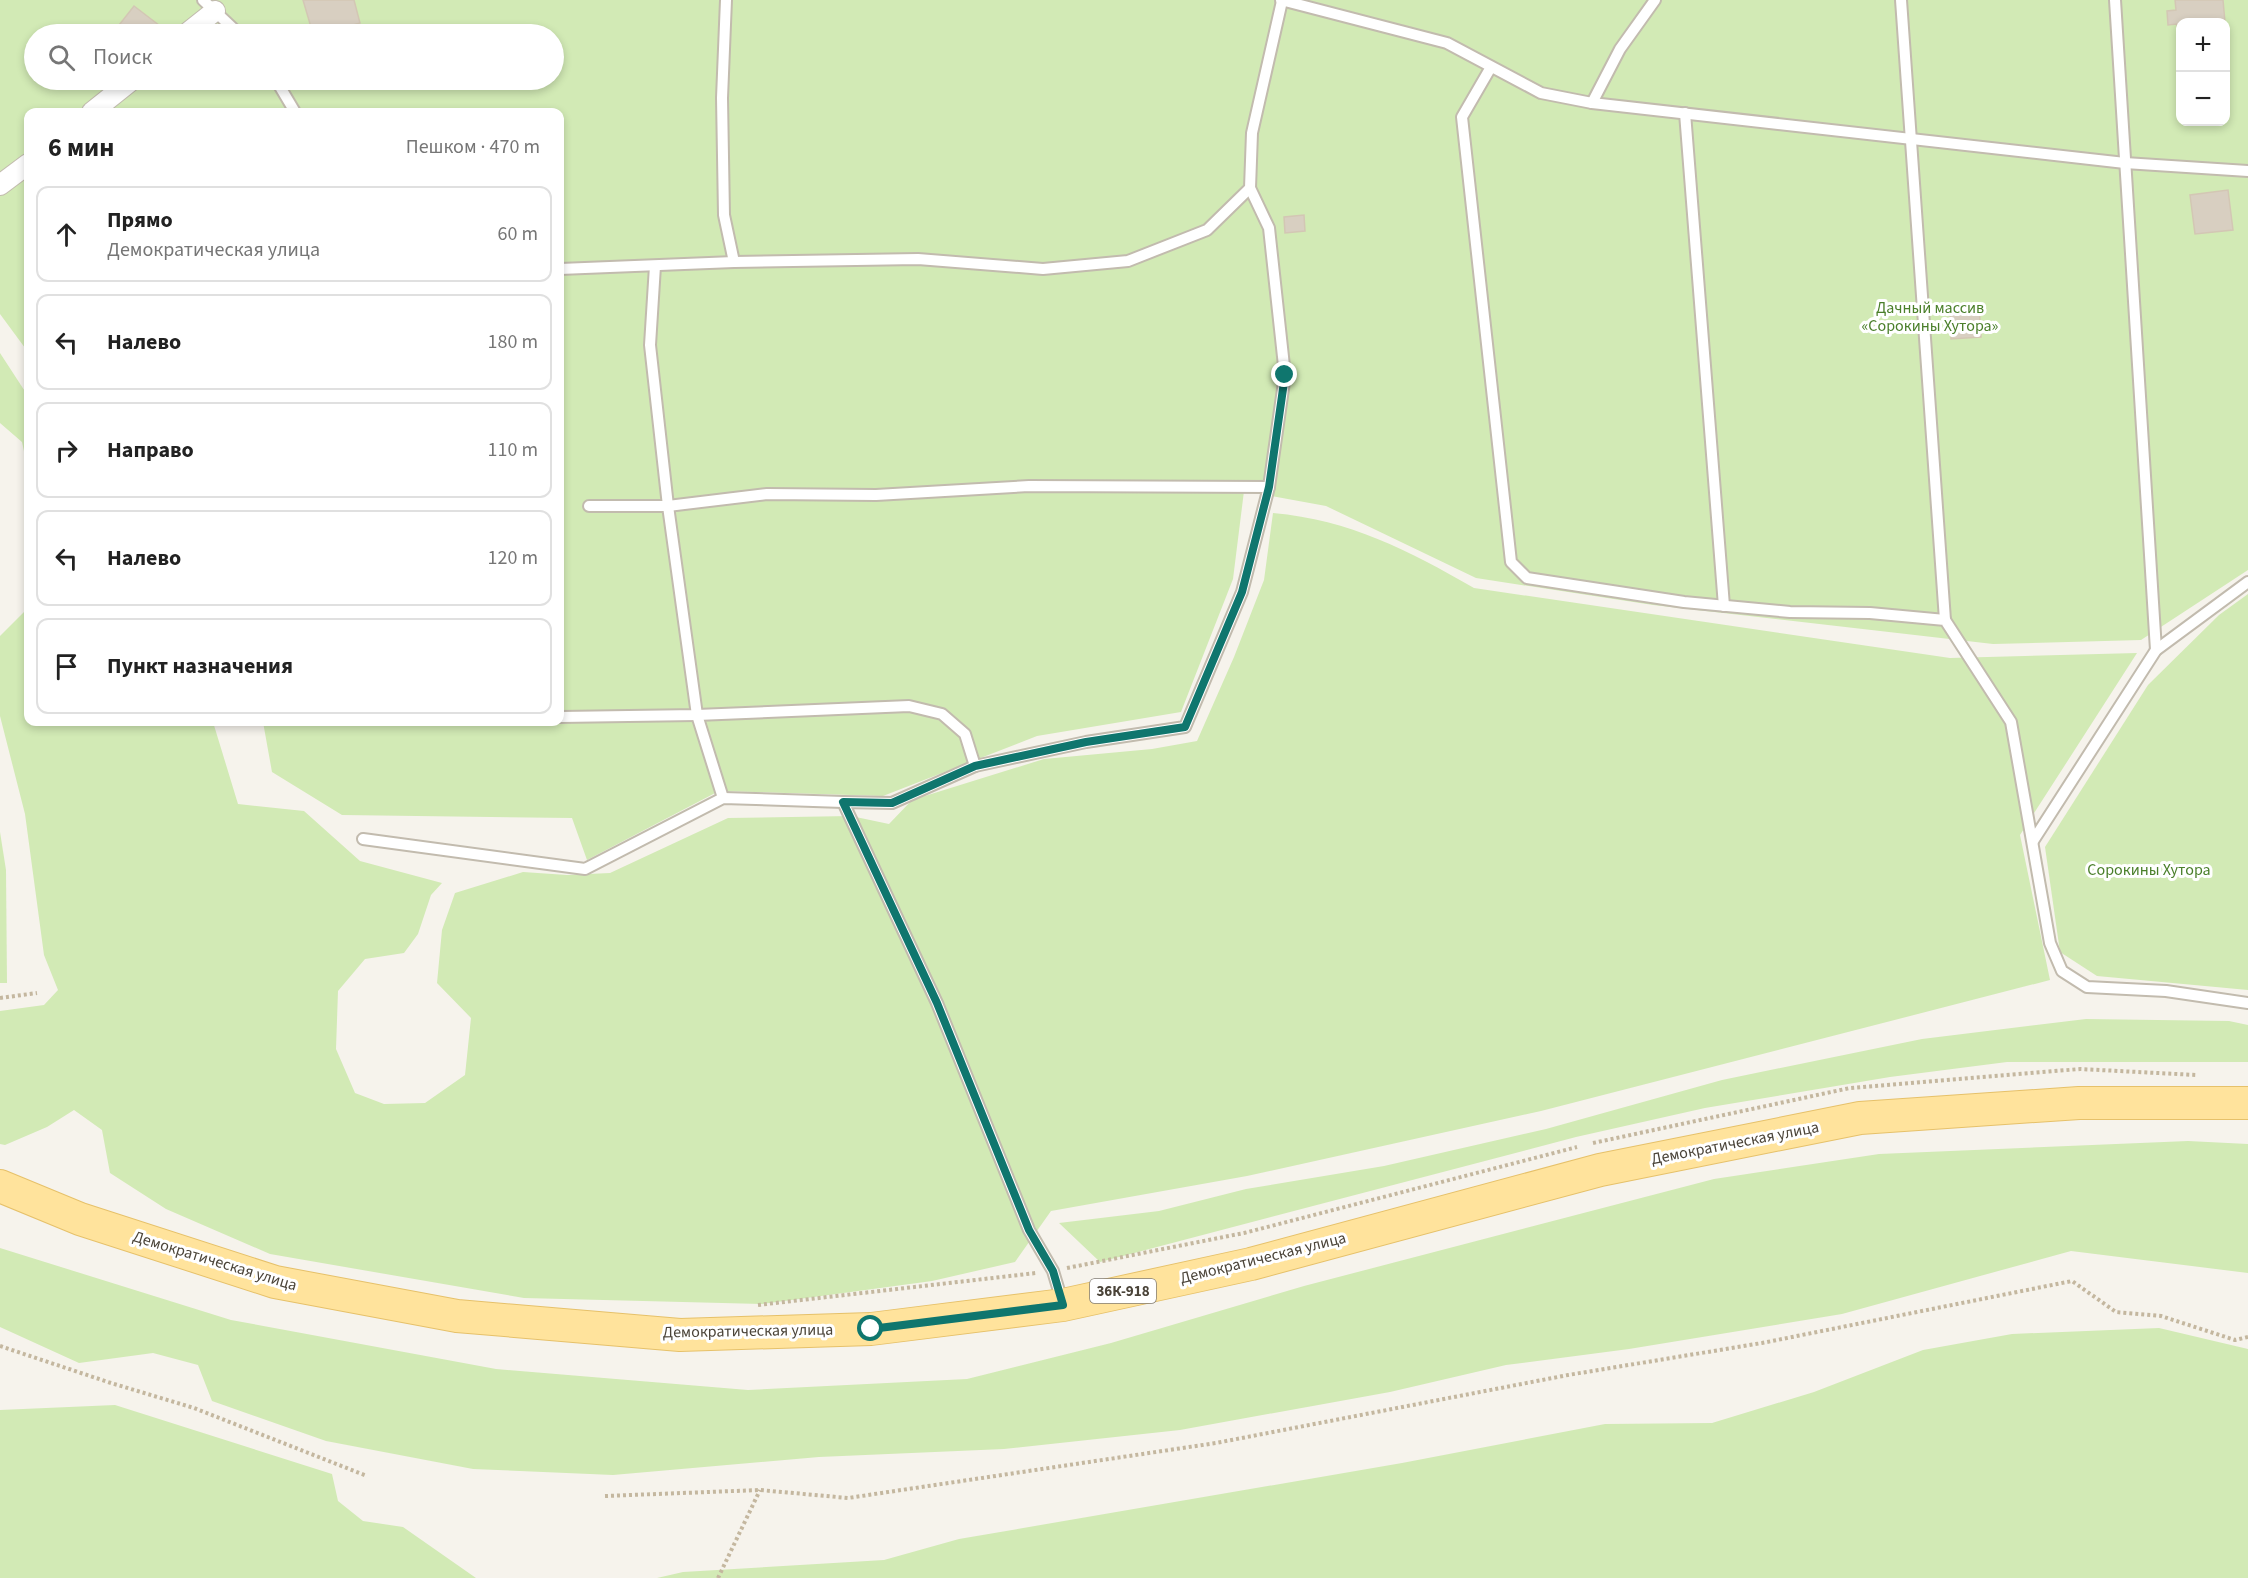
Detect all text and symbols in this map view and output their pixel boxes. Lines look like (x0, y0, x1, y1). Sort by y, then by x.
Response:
map controls (2176, 18, 2230, 126)
button: + (2176, 18, 2230, 72)
search box (24, 24, 564, 90)
icon: search (45, 41, 78, 74)
text: Поиск (93, 41, 152, 73)
button: − (2176, 72, 2230, 126)
text: 6 мин (48, 129, 114, 166)
text: Пешком · 470 m (406, 133, 540, 161)
text: Прямо (107, 204, 173, 236)
icon: ahead (50, 218, 83, 251)
text: 60 m (498, 220, 538, 248)
text: Демократическая улица (107, 236, 320, 264)
park label: Дачный массив «Сорокины Хутора» (1862, 297, 1999, 337)
icon: left (50, 326, 83, 359)
text: Налево (107, 326, 181, 358)
text: 180 m (488, 328, 538, 356)
route end (1271, 361, 1297, 387)
icon: right (50, 434, 83, 467)
text: Направо (107, 434, 194, 466)
text: 110 m (488, 436, 538, 464)
icon: left (50, 542, 83, 575)
text: Налево (107, 542, 181, 574)
text: 120 m (488, 544, 538, 572)
icon: arrive (50, 650, 83, 683)
text: Пункт назначения (107, 650, 293, 682)
park label: Сорокины Хутора (2087, 859, 2211, 881)
street label: Демократическая улица (1649, 1116, 1821, 1170)
street label: Демократическая улица (130, 1226, 300, 1296)
street label: Демократическая улица (1178, 1227, 1348, 1289)
road number: 36К-918 (1090, 1279, 1156, 1303)
route start (857, 1315, 883, 1341)
street label: Демократическая улица (663, 1319, 833, 1343)

